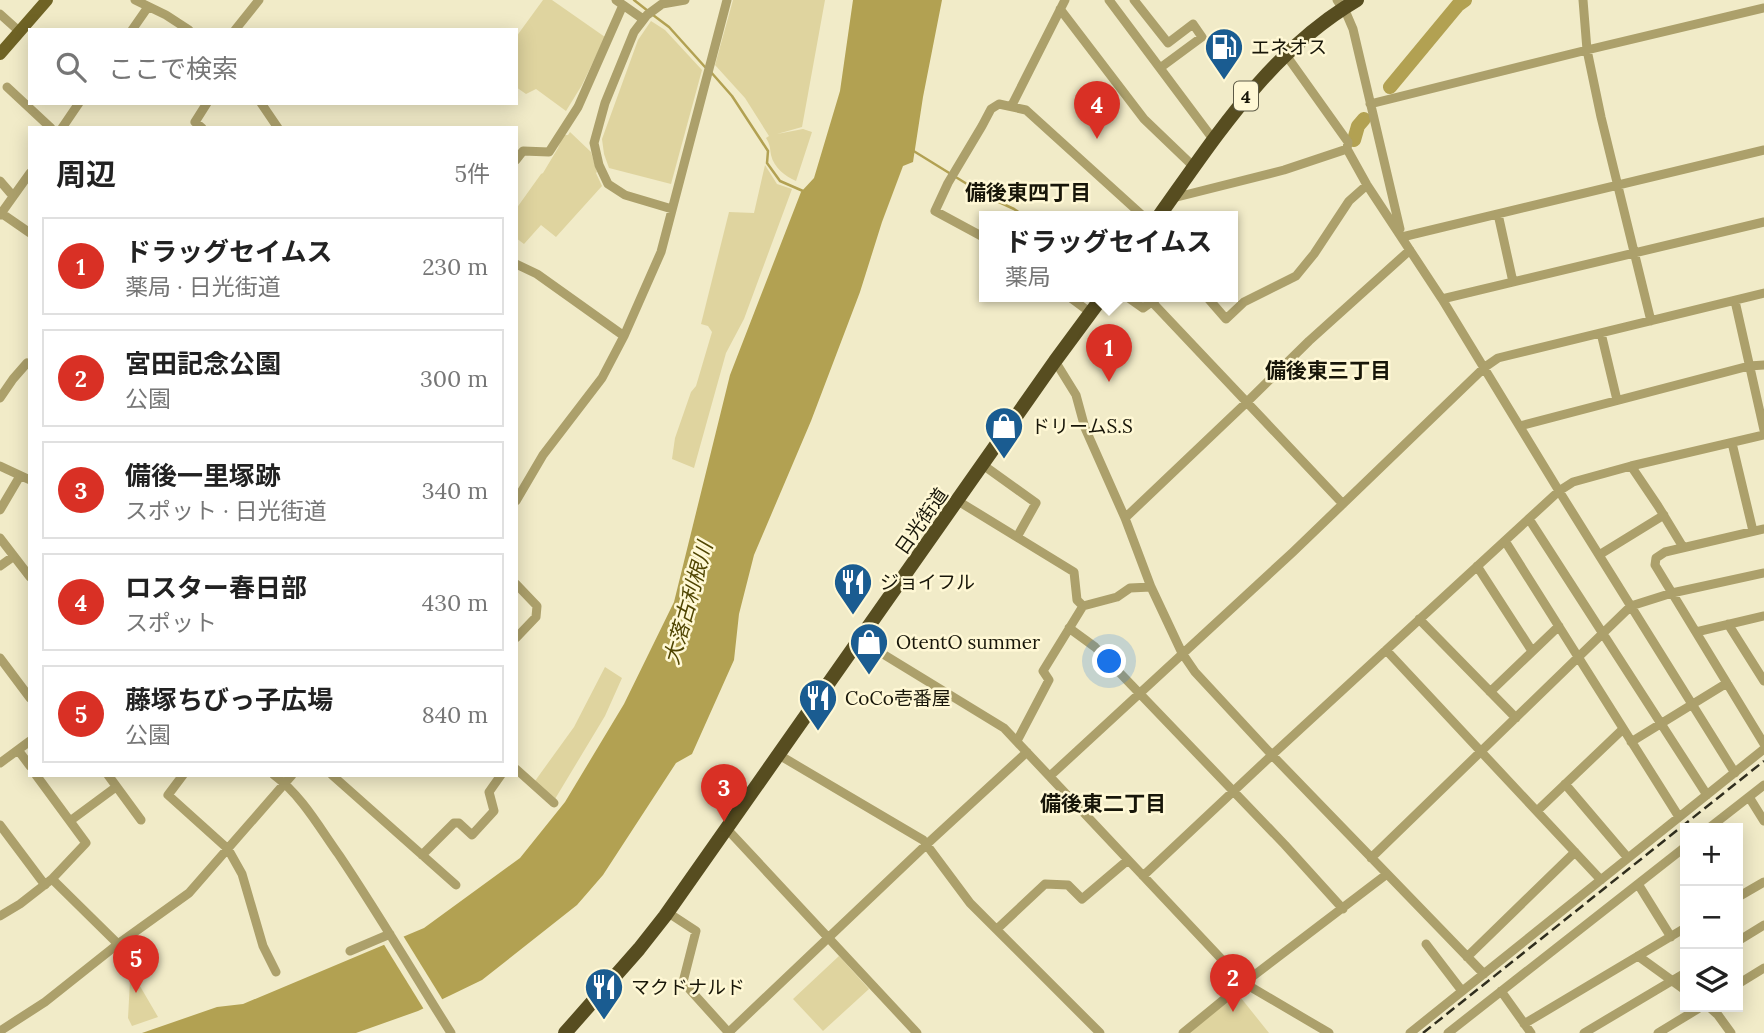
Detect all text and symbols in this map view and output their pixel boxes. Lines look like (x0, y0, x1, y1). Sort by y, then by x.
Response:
fuel station icon: エネオス (1203, 26, 1245, 81)
search box (28, 28, 518, 105)
place label: エネオス (1251, 35, 1327, 59)
icon: search (52, 48, 90, 86)
text: ここで検索 (108, 52, 238, 85)
pin: 4 (1074, 81, 1120, 139)
road number: 4 (1234, 82, 1258, 110)
text: 周辺 (56, 155, 116, 193)
text: 5件 (454, 159, 490, 188)
district label: 備後東四丁目 (965, 179, 1091, 206)
popup (979, 211, 1238, 302)
text: ドラッグセイムス (1005, 225, 1212, 258)
text: ドラッグセイムス (125, 235, 332, 268)
text: 1 (76, 252, 86, 281)
text: 230 m (422, 252, 488, 281)
text: 薬局 (1005, 262, 1051, 291)
text: 薬局 · 日光街道 (125, 272, 281, 301)
pin: 1 (1086, 324, 1132, 382)
text: 宮田記念公園 (125, 347, 281, 380)
district label: 備後東三丁目 (1265, 357, 1391, 384)
text: 2 (75, 364, 87, 393)
text: 300 m (420, 364, 488, 393)
text: 公園 (125, 384, 171, 413)
shop icon: ドリームS.S (983, 405, 1025, 460)
place label: ドリームS.S (1031, 414, 1133, 438)
text: 備後一里塚跡 (125, 459, 281, 492)
text: 3 (75, 476, 87, 505)
text: 340 m (422, 476, 488, 505)
street label: 日光街道 (889, 483, 953, 559)
text: スポット · 日光街道 (125, 496, 327, 525)
water label: 大落古利根川 (658, 537, 719, 667)
restaurant icon: ジョイフル (832, 561, 874, 616)
place label: ジョイフル (880, 570, 975, 594)
text: ロスター春日部 (125, 571, 307, 604)
text: 4 (75, 588, 87, 617)
text: 430 m (422, 588, 488, 617)
text: スポット (125, 608, 217, 637)
shop icon: OtentO summer (848, 621, 890, 676)
place label: OtentO summer (896, 630, 1041, 654)
your location (1092, 644, 1126, 678)
restaurant icon: CoCo壱番屋 (797, 677, 839, 732)
text: 藤塚ちびっ子広場 (125, 683, 333, 716)
place label: CoCo壱番屋 (845, 686, 951, 710)
text: 5 (75, 700, 87, 729)
text: 840 m (422, 700, 488, 729)
text: 公園 (125, 720, 171, 749)
pin: 3 (701, 764, 747, 822)
district label: 備後東二丁目 (1040, 790, 1166, 817)
map controls (1680, 823, 1743, 1012)
button: + (1680, 823, 1743, 886)
button: − (1680, 886, 1743, 949)
pin: 5 (113, 935, 159, 993)
button: layers (1680, 949, 1743, 1012)
pin: 2 (1210, 954, 1256, 1012)
restaurant icon: マクドナルド (583, 966, 625, 1021)
place label: マクドナルド (631, 975, 745, 999)

